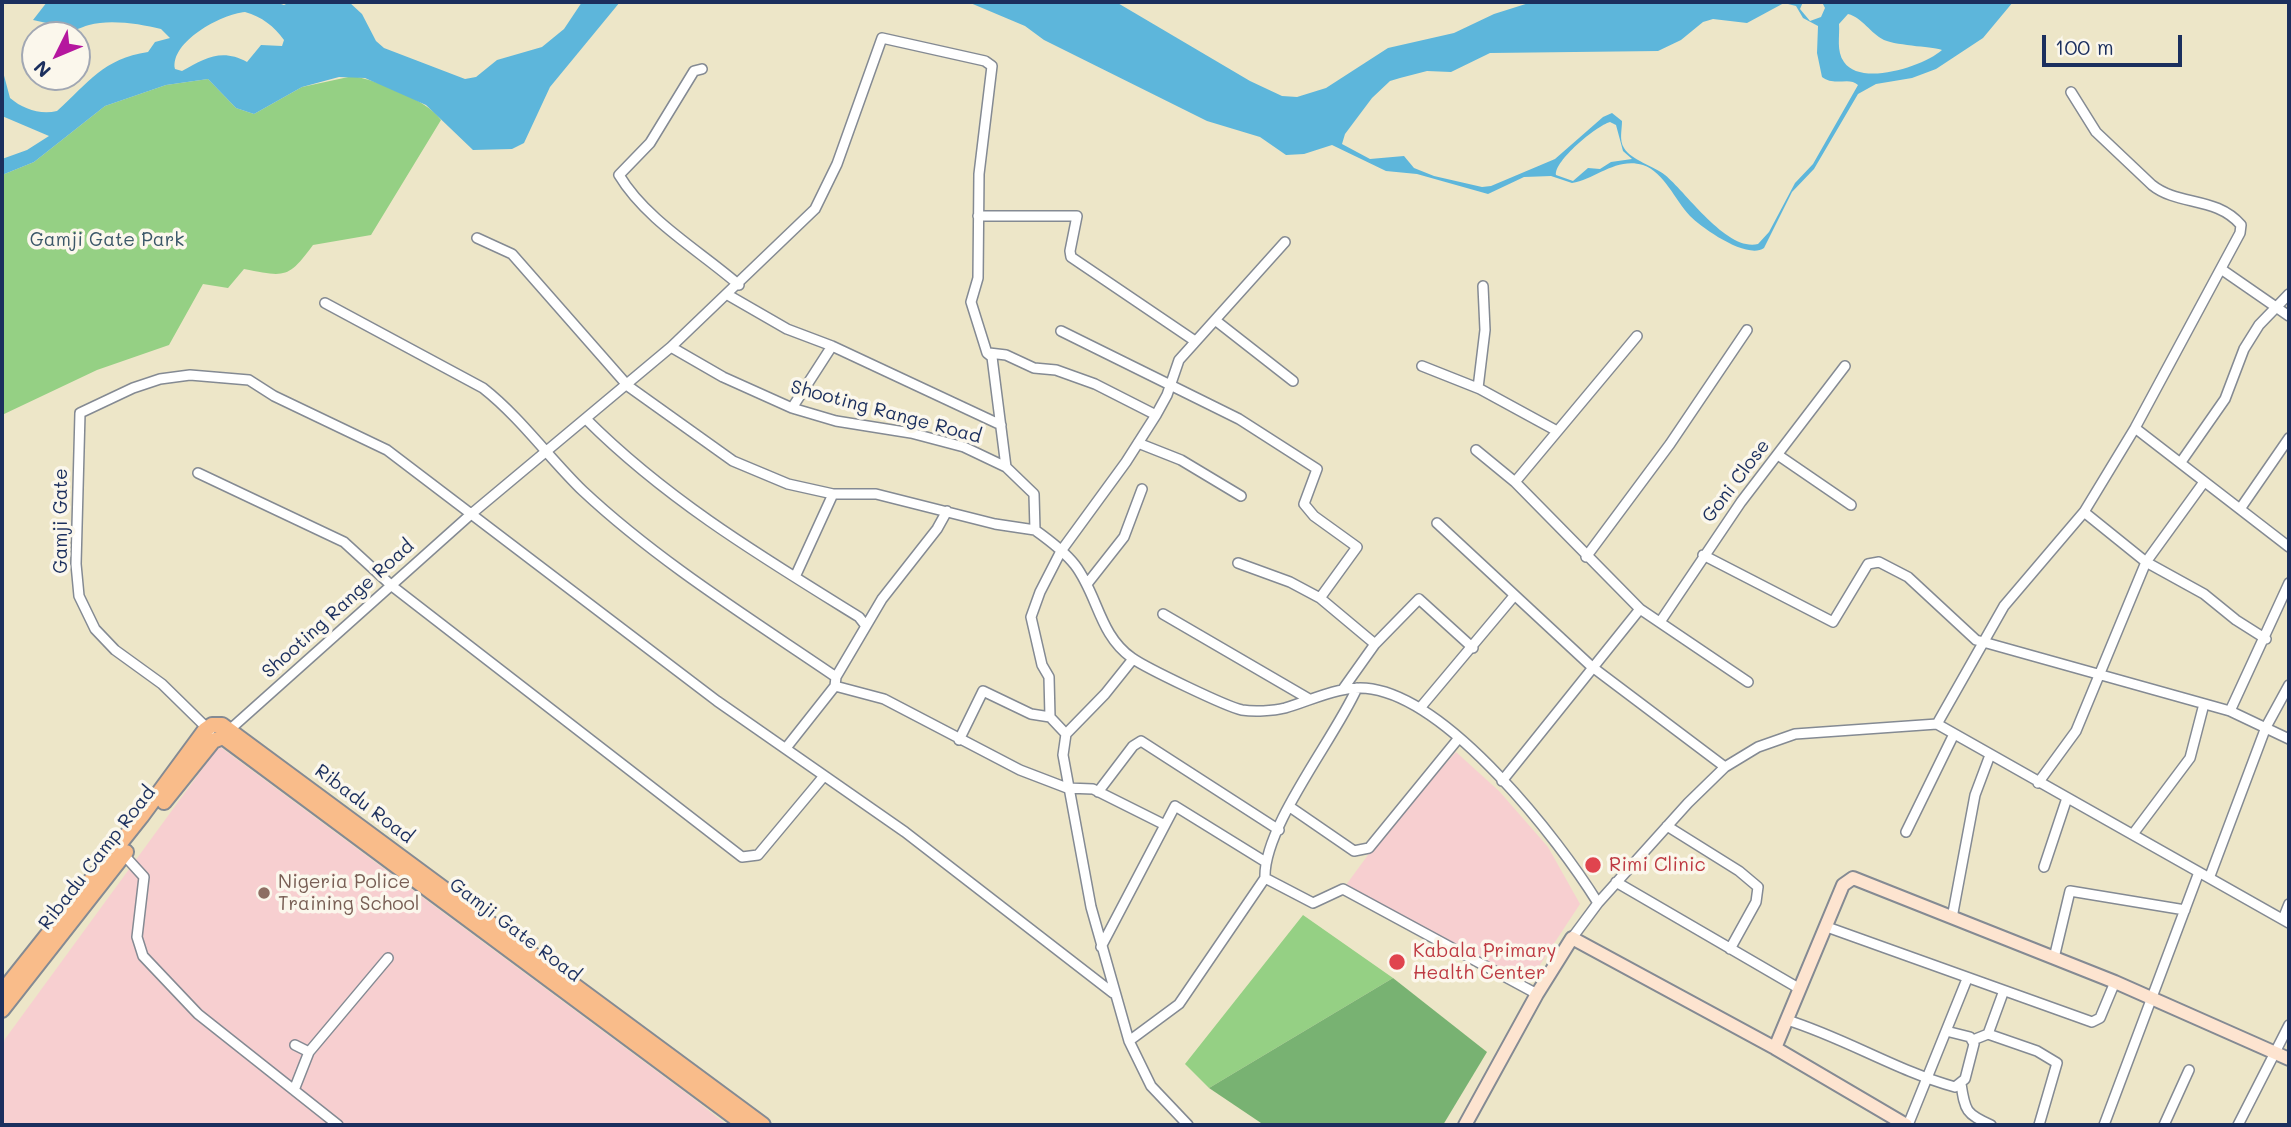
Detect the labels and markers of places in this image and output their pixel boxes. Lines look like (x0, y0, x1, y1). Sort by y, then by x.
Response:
place label: Rimi Clinic (1609, 854, 1706, 876)
marker: Rimi Clinic (1583, 855, 1603, 875)
place label: Nigeria Police Training School (278, 871, 420, 915)
marker: Nigeria Police Training School (256, 885, 272, 901)
place label: Kabala Primary Health Center (1413, 940, 1556, 984)
marker: Kabala Primary Health Center (1387, 952, 1407, 972)

